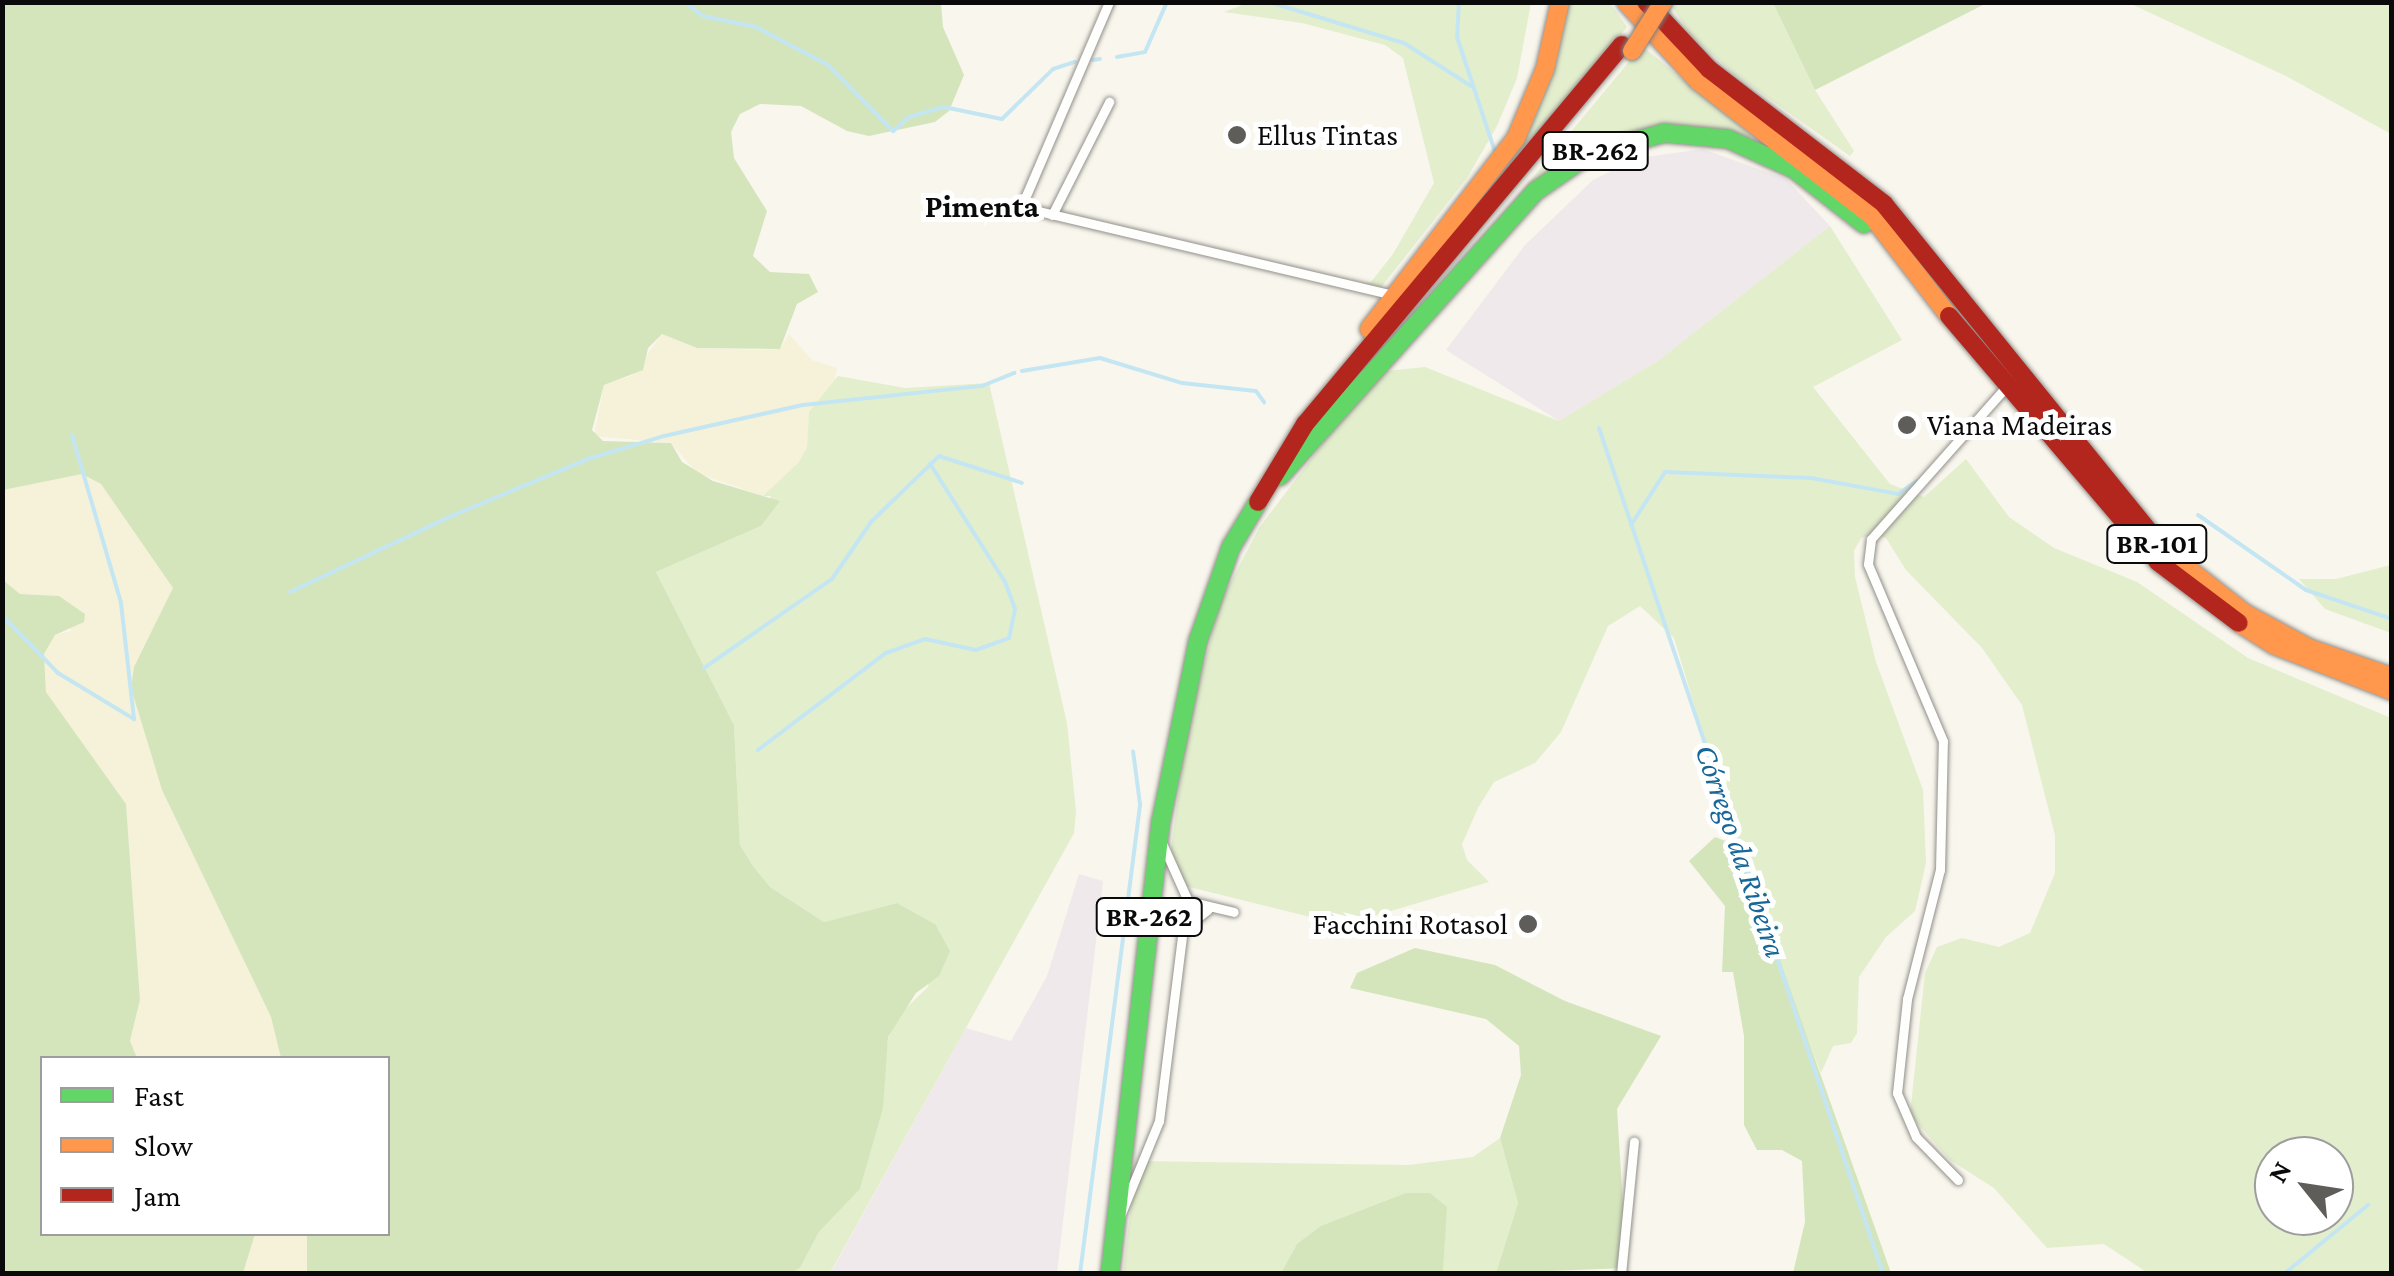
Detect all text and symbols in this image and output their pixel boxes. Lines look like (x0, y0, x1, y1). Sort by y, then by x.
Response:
place label: Ellus Tintas (1257, 117, 1398, 153)
marker: Ellus Tintas (1226, 124, 1248, 146)
road number: BR-262 (1540, 128, 1650, 174)
district label: Pimenta (925, 187, 1039, 225)
place label: Viana Madeiras (1927, 407, 2112, 443)
marker: Viana Madeiras (1896, 414, 1918, 436)
road number: BR-101 (2104, 521, 2210, 567)
water label: Córrego da Ribeira (1687, 739, 1795, 963)
road number: BR-262 (1094, 894, 1204, 940)
place label: Facchini Rotasol (1312, 906, 1508, 942)
marker: Facchini Rotasol (1517, 913, 1539, 935)
legend (40, 1056, 390, 1236)
text: Fast (134, 1079, 184, 1112)
text: Slow (134, 1129, 193, 1162)
north arrow (2254, 1136, 2354, 1236)
text: N (2261, 1156, 2298, 1188)
text: Jam (134, 1179, 181, 1212)

